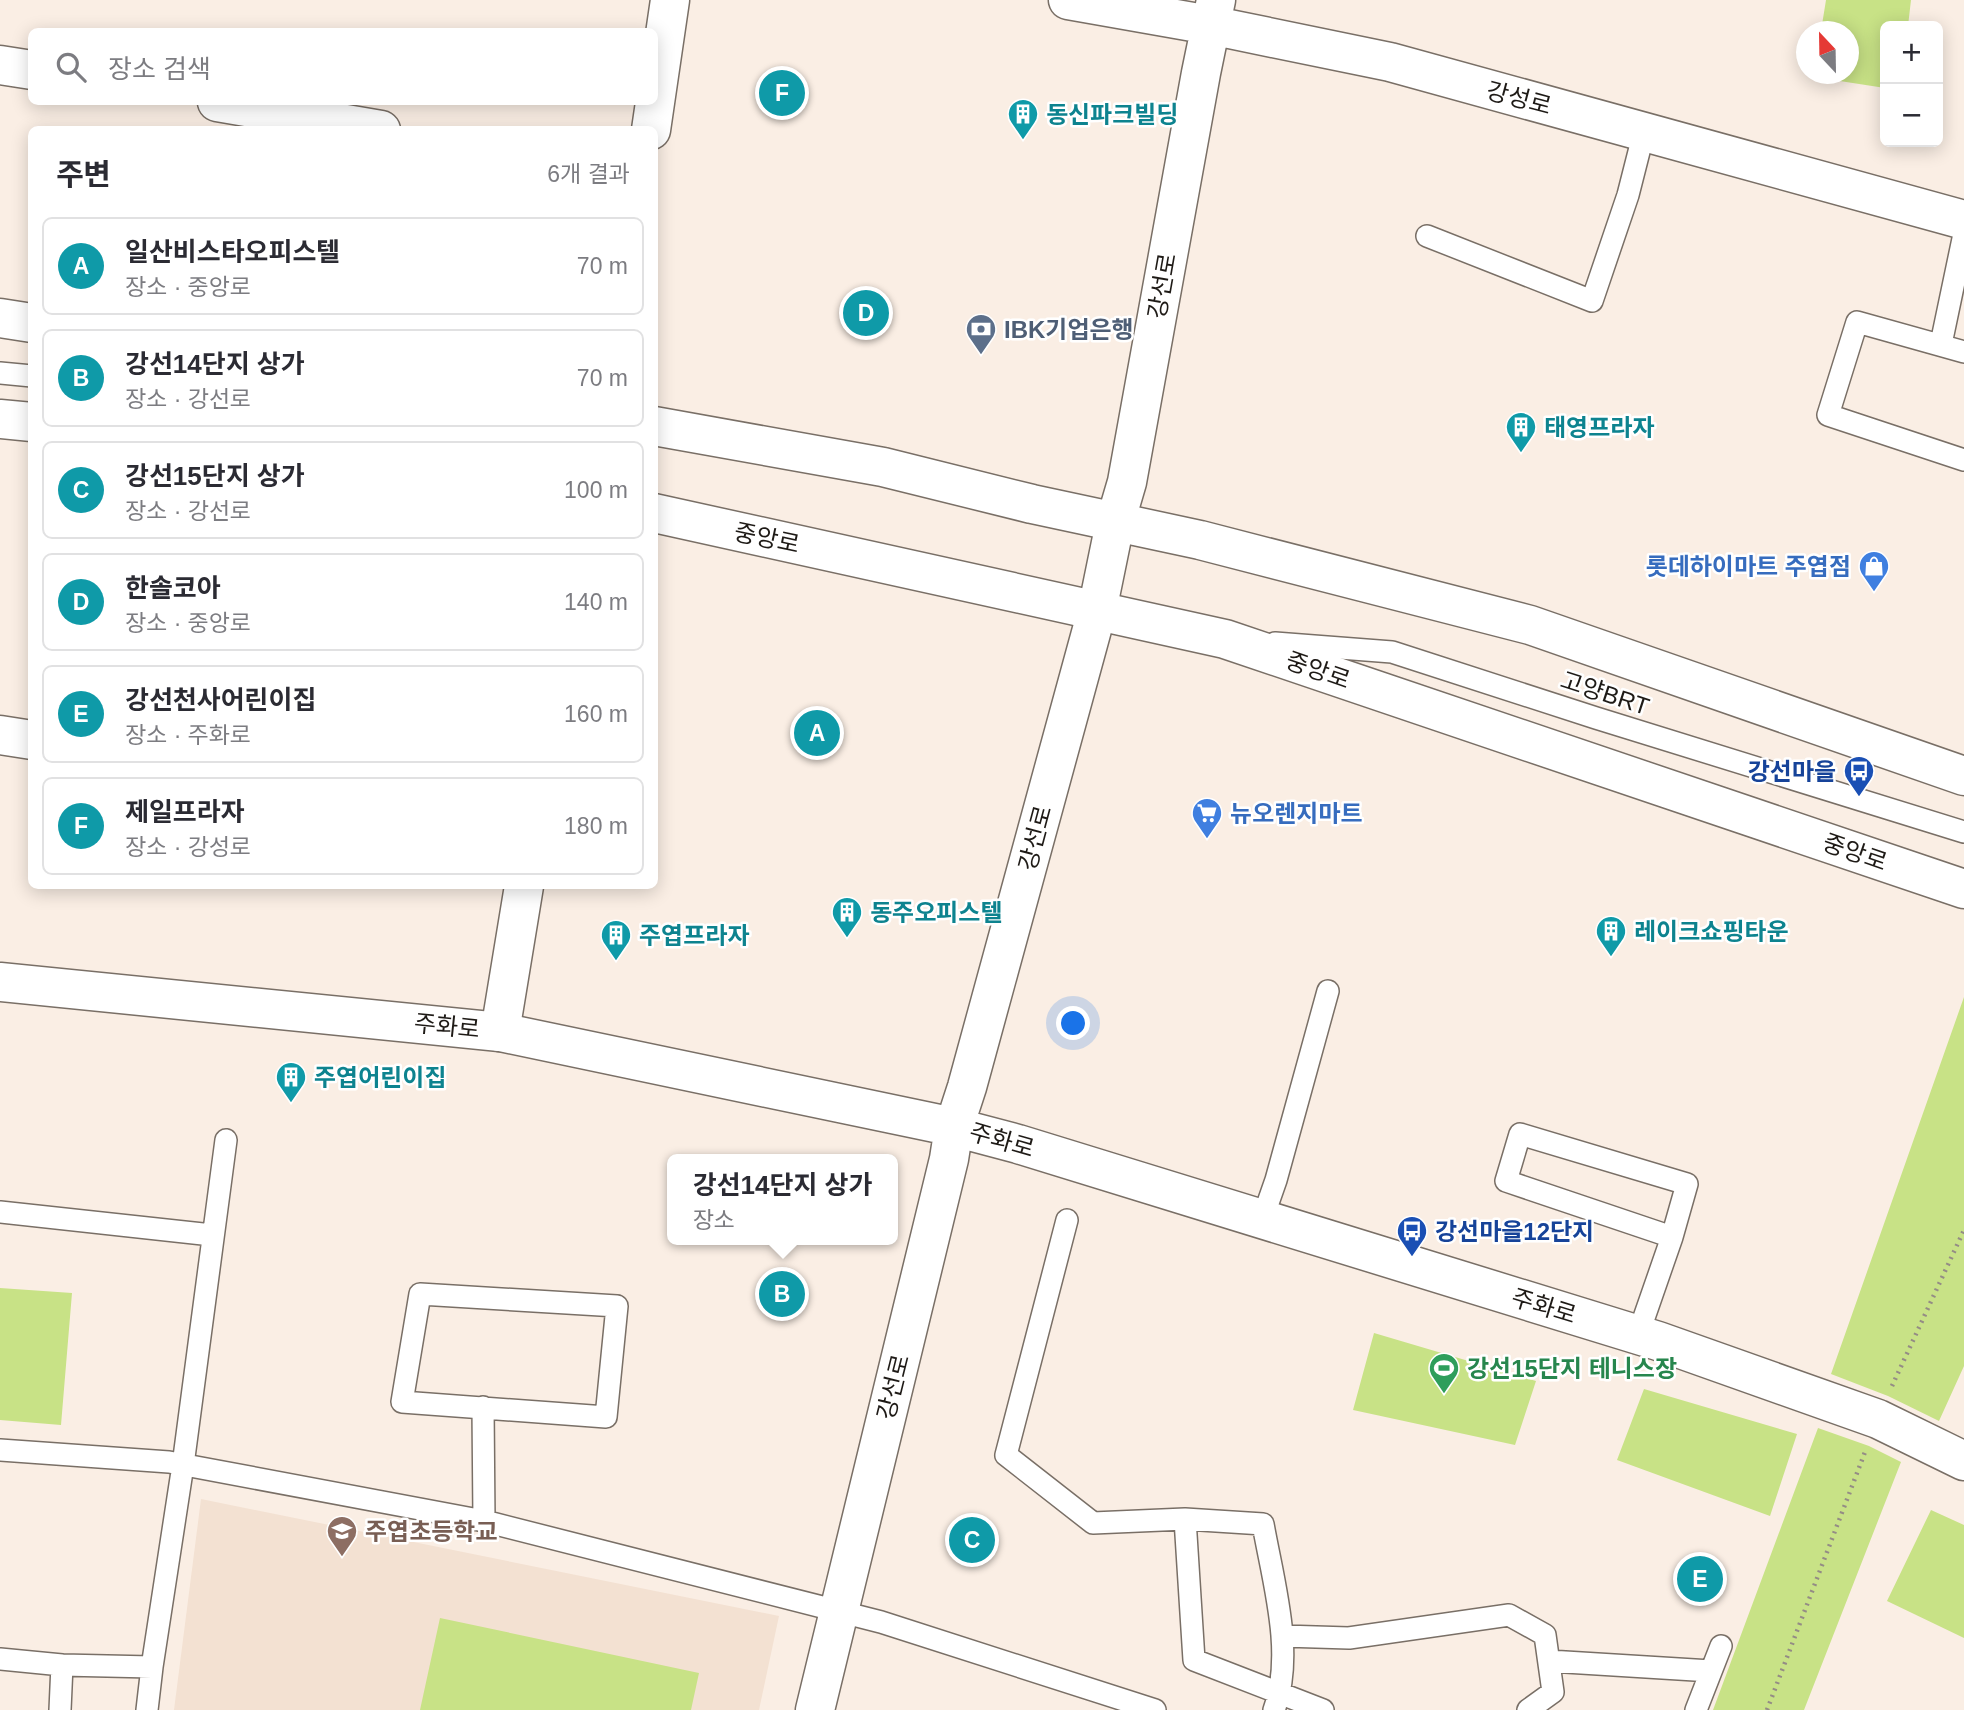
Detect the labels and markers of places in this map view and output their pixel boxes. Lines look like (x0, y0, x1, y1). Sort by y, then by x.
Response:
pin: F (759, 67, 805, 119)
building icon: 동신파크빌딩 (1006, 97, 1040, 141)
place label: 동신파크빌딩 (1046, 101, 1178, 128)
pin: D (843, 287, 889, 339)
bank icon: IBK기업은행 (964, 312, 998, 356)
place label: IBK기업은행 (1004, 316, 1134, 343)
building icon: 태영프라자 (1504, 410, 1538, 454)
place label: 태영프라자 (1544, 414, 1654, 441)
shop icon: 롯데하이마트 주엽점 (1857, 549, 1891, 593)
place label: 롯데하이마트 주엽점 (1646, 553, 1851, 580)
pin: A (794, 707, 840, 759)
bus stop icon: 강선마을 (1842, 754, 1876, 798)
place label: 강선마을 (1748, 758, 1836, 785)
supermarket icon: 뉴오렌지마트 (1190, 796, 1224, 840)
place label: 뉴오렌지마트 (1230, 800, 1362, 827)
building icon: 동주오피스텔 (830, 895, 864, 939)
place label: 동주오피스텔 (870, 899, 1002, 926)
building icon: 레이크쇼핑타운 (1594, 914, 1628, 958)
building icon: 주엽프라자 (599, 918, 633, 962)
place label: 레이크쇼핑타운 (1634, 918, 1789, 945)
place label: 주엽프라자 (639, 922, 749, 949)
building icon: 주엽어린이집 (274, 1060, 308, 1104)
place label: 주엽어린이집 (314, 1064, 446, 1091)
bus stop icon: 강선마을12단지 (1395, 1214, 1429, 1258)
place label: 강선마을12단지 (1435, 1218, 1594, 1245)
pin: B (759, 1268, 805, 1320)
sports icon: 강선15단지 테니스장 (1427, 1351, 1461, 1395)
place label: 강선15단지 테니스장 (1467, 1355, 1677, 1382)
school or university icon: 주엽초등학교 (325, 1514, 359, 1558)
pin: C (949, 1514, 995, 1566)
place label: 주엽초등학교 (365, 1518, 497, 1545)
pin: E (1677, 1553, 1723, 1605)

